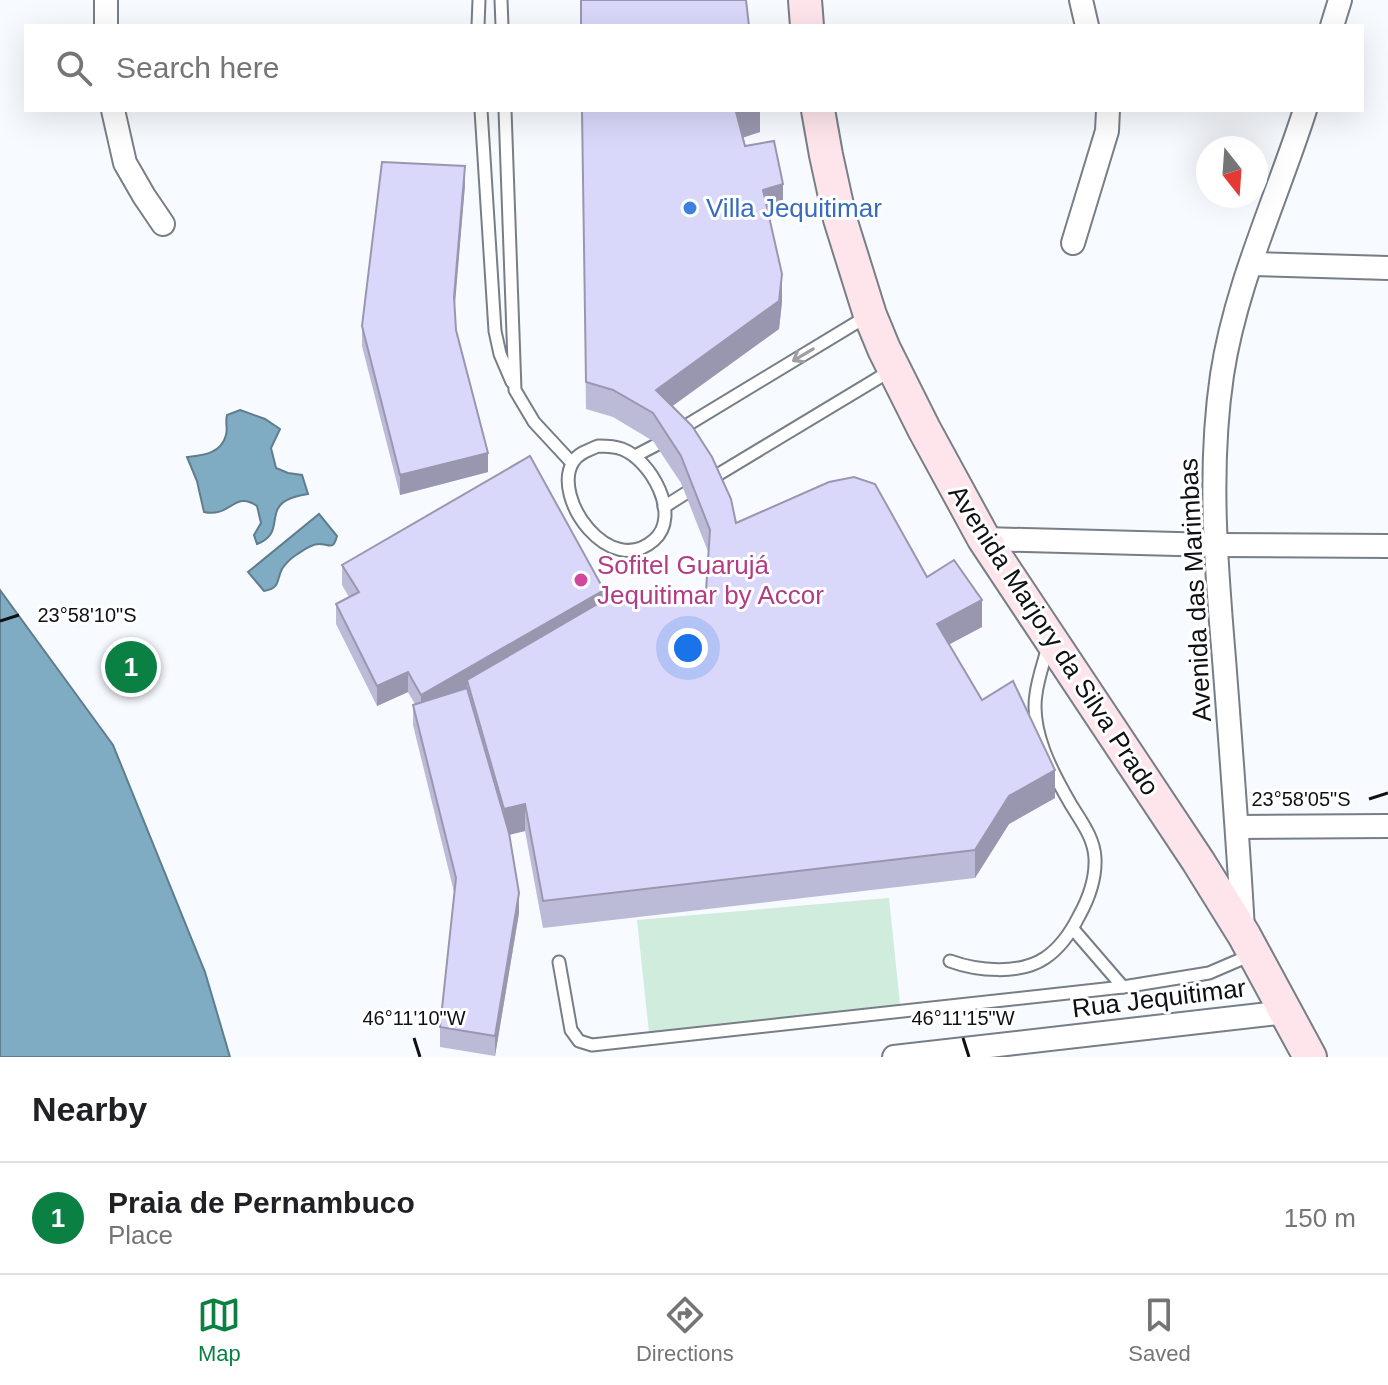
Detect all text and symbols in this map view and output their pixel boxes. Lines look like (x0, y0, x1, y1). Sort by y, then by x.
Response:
search box (24, 24, 1364, 112)
icon: search (52, 46, 96, 90)
text: Search here (116, 51, 279, 84)
north arrow (1196, 136, 1268, 208)
place label: Villa Jequitimar (706, 193, 882, 223)
marker: Villa Jequitimar (681, 199, 699, 217)
one-way arrow (792, 347, 815, 363)
street label: Avenida das Marimbas (1173, 457, 1217, 723)
street label: Avenida Marjory da Silva Prado (942, 479, 1166, 801)
place label: Sofitel Guarujá Jequitimar by Accor (597, 550, 824, 610)
marker: Sofitel Guarujá Jequitimar by Accor (572, 571, 590, 589)
text: 23°58'10"S (38, 604, 137, 626)
your location (668, 628, 708, 668)
pin: 1 (105, 637, 157, 697)
text: 23°58'05"S (1252, 788, 1351, 810)
street label: Rua Jequitimar (1070, 972, 1248, 1024)
text: 46°11'10"W (362, 1007, 466, 1029)
text: 46°11'15"W (911, 1007, 1015, 1029)
text: Nearby (32, 1090, 147, 1128)
text: Praia de Pernambuco (108, 1186, 415, 1219)
text: 1 (51, 1203, 65, 1233)
text: 150 m (1284, 1203, 1356, 1233)
text: Place (108, 1220, 173, 1250)
tab: Map (197, 1293, 241, 1367)
tab: Directions (636, 1293, 734, 1367)
tab: Saved (1128, 1293, 1191, 1367)

